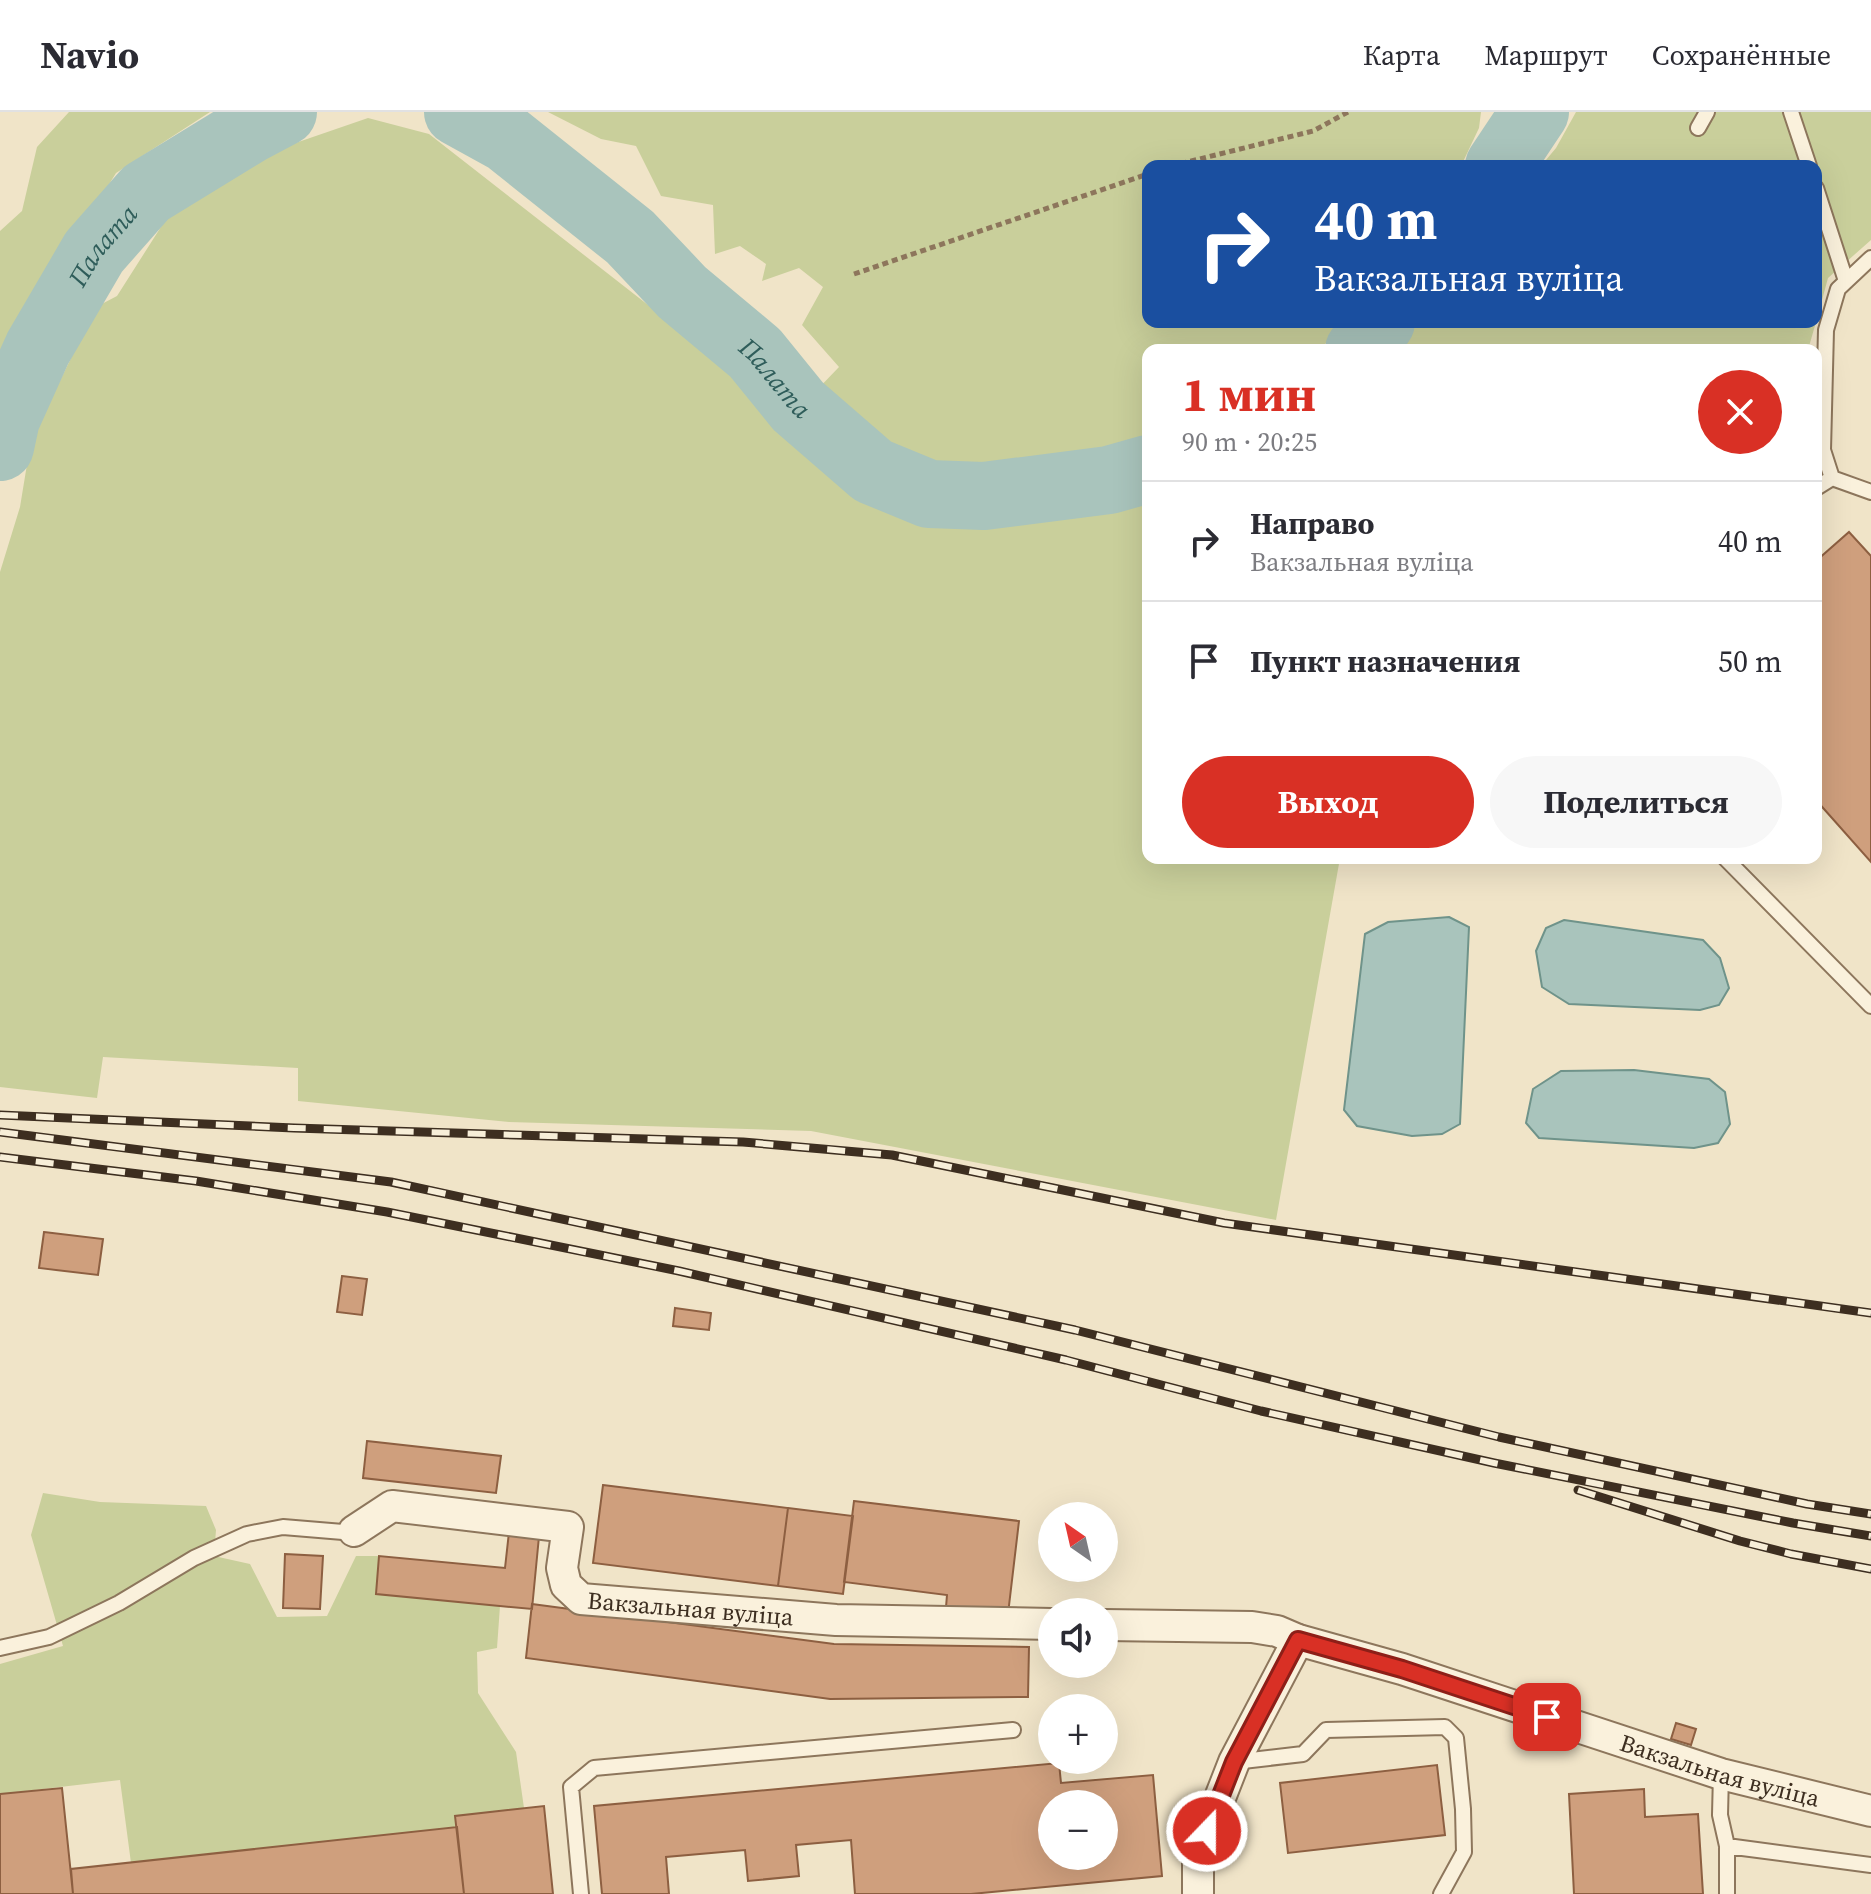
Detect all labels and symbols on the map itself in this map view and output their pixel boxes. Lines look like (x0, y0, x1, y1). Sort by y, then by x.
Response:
water label: Палата (59, 196, 146, 294)
water label: Палата (731, 329, 819, 427)
north arrow (1038, 1502, 1118, 1582)
street label: Вакзальная вуліца (586, 1583, 796, 1633)
pin (1513, 1683, 1581, 1751)
street label: Вакзальная вуліца (1616, 1725, 1824, 1814)
position arrow (1165, 1789, 1249, 1873)

